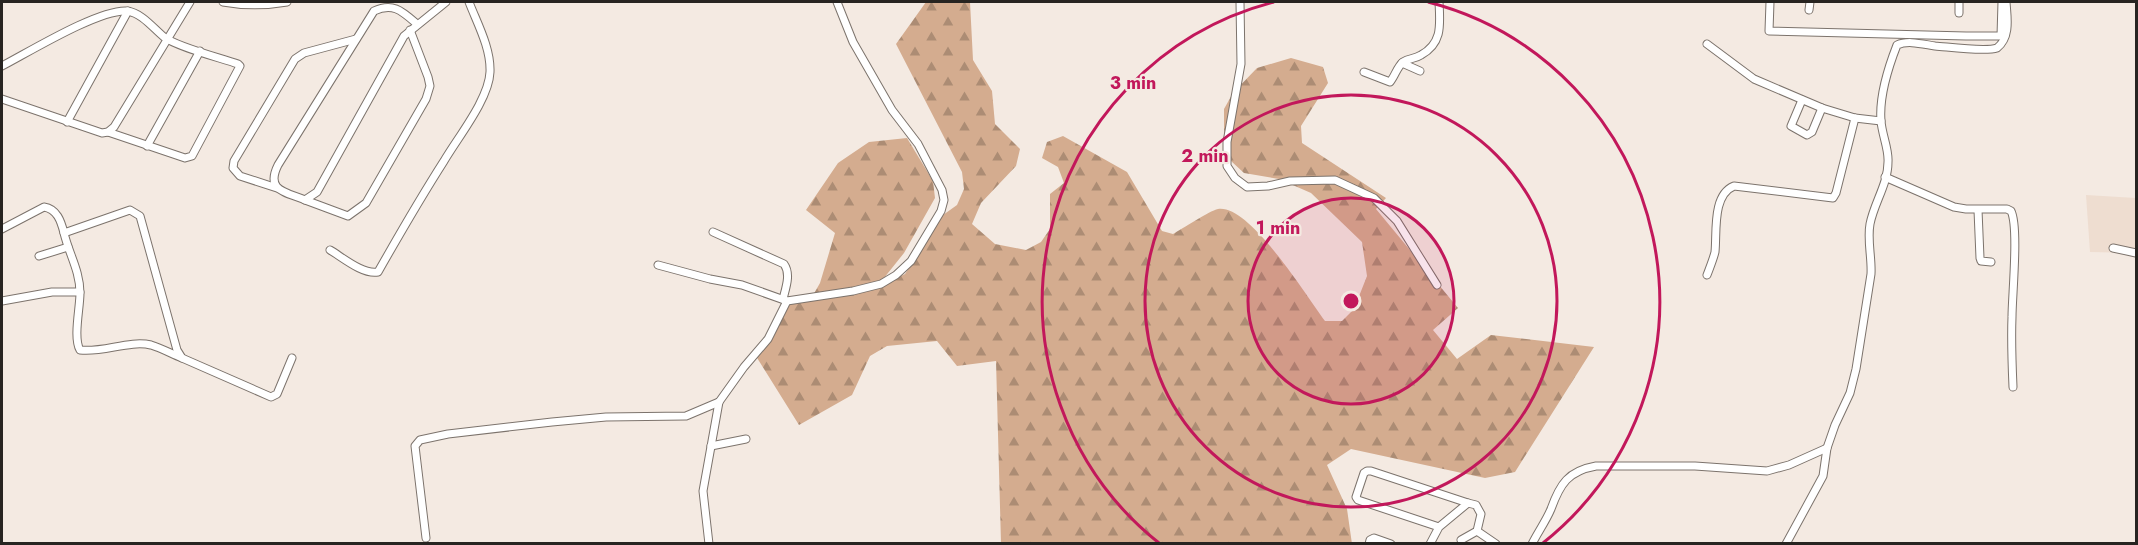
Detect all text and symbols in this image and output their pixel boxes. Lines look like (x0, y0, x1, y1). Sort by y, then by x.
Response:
text: 3 min (1110, 70, 1156, 96)
text: 2 min (1181, 143, 1229, 169)
text: 1 min (1256, 215, 1300, 241)
centre of rings (1341, 291, 1361, 311)

